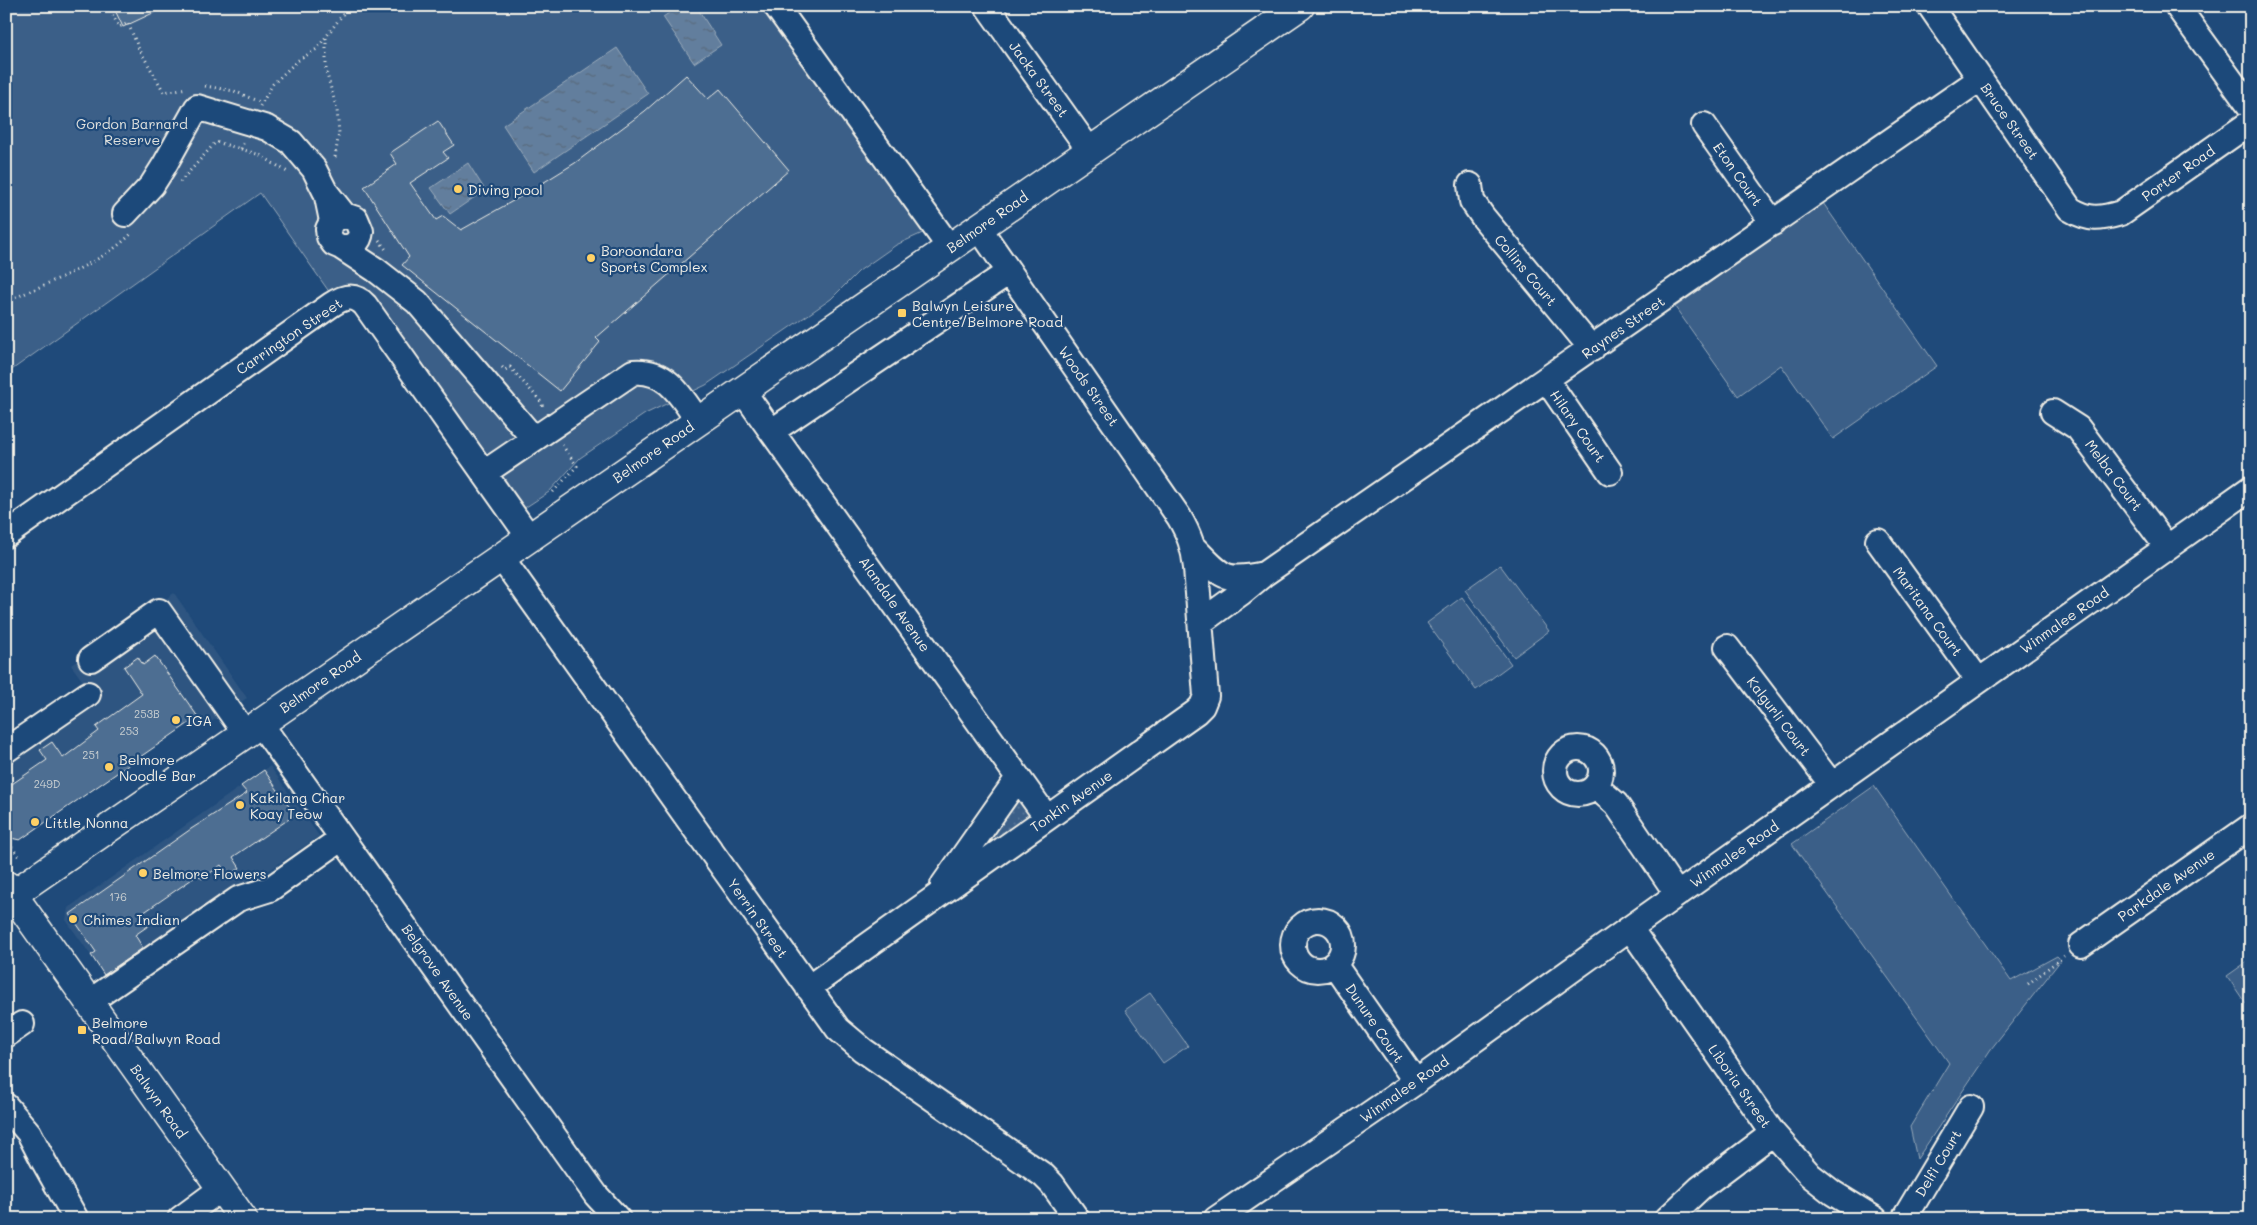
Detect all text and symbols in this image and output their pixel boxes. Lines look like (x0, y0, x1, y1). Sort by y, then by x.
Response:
street label: Jacka Street (1005, 37, 1073, 121)
street label: Bruce Street (1977, 79, 2043, 163)
park label: Gordon Barnard Reserve (76, 114, 188, 149)
street label: Eton Court (1709, 138, 1767, 210)
street label: Porter Road (2138, 141, 2218, 205)
place label: Diving pool (468, 180, 543, 199)
marker: Diving pool (452, 183, 464, 195)
street label: Belmore Road (942, 187, 1032, 257)
street label: Collins Court (1491, 230, 1561, 310)
place label: Boroondara Sports Complex (601, 241, 708, 276)
marker: Boroondara Sports Complex (585, 252, 597, 264)
street label: Raynes Street (1578, 291, 1668, 363)
street label: Carrington Street (232, 293, 346, 379)
place label: Balwyn Leisure Centre/Belmore Road (912, 296, 1063, 331)
marker: Balwyn Leisure Centre/Belmore Road (896, 307, 908, 319)
street label: Woods Street (1054, 342, 1124, 430)
street label: Hilary Court (1546, 386, 1610, 466)
street label: Belmore Road (608, 417, 698, 487)
street label: Melba Court (2081, 435, 2147, 515)
street label: Alandale Avenue (855, 553, 935, 655)
street label: Maritana Court (1889, 562, 1967, 660)
street label: Winmalee Road (2016, 582, 2112, 658)
street label: Belmore Road (275, 647, 365, 717)
street label: Kalgurli Court (1743, 672, 1815, 760)
house number: 253B (134, 706, 160, 721)
place label: IGA (186, 711, 212, 730)
marker: IGA (170, 714, 182, 726)
house number: 253 (120, 723, 139, 738)
house number: 251 (82, 747, 100, 762)
place label: Belmore Noodle Bar (119, 750, 196, 785)
marker: Belmore Noodle Bar (103, 761, 115, 773)
street label: Tonkin Avenue (1026, 766, 1116, 836)
house number: 249D (34, 776, 60, 791)
place label: Kakilang Char Koay Teow (250, 788, 345, 823)
marker: Kakilang Char Koay Teow (234, 799, 246, 811)
place label: Little Nonna (45, 813, 129, 832)
marker: Little Nonna (29, 816, 41, 828)
street label: Winmalee Road (1686, 816, 1782, 892)
street label: Parkdale Avenue (2114, 844, 2218, 926)
place label: Belmore Flowers (153, 864, 267, 883)
marker: Belmore Flowers (137, 867, 149, 879)
street label: Yerrin Street (724, 874, 792, 962)
house number: 176 (109, 889, 127, 904)
place label: Chimes Indian (83, 910, 180, 929)
marker: Chimes Indian (67, 913, 79, 925)
street label: Belgrove Avenue (398, 920, 478, 1024)
street label: Dunure Court (1341, 980, 1409, 1066)
place label: Belmore Road/Balwyn Road (92, 1013, 221, 1048)
marker: Belmore Road/Balwyn Road (76, 1024, 88, 1036)
street label: Liboria Street (1704, 1040, 1776, 1132)
street label: Winmalee Road (1356, 1051, 1452, 1127)
street label: Balwyn Road (126, 1060, 192, 1142)
street label: Delfi Court (1911, 1126, 1965, 1200)

